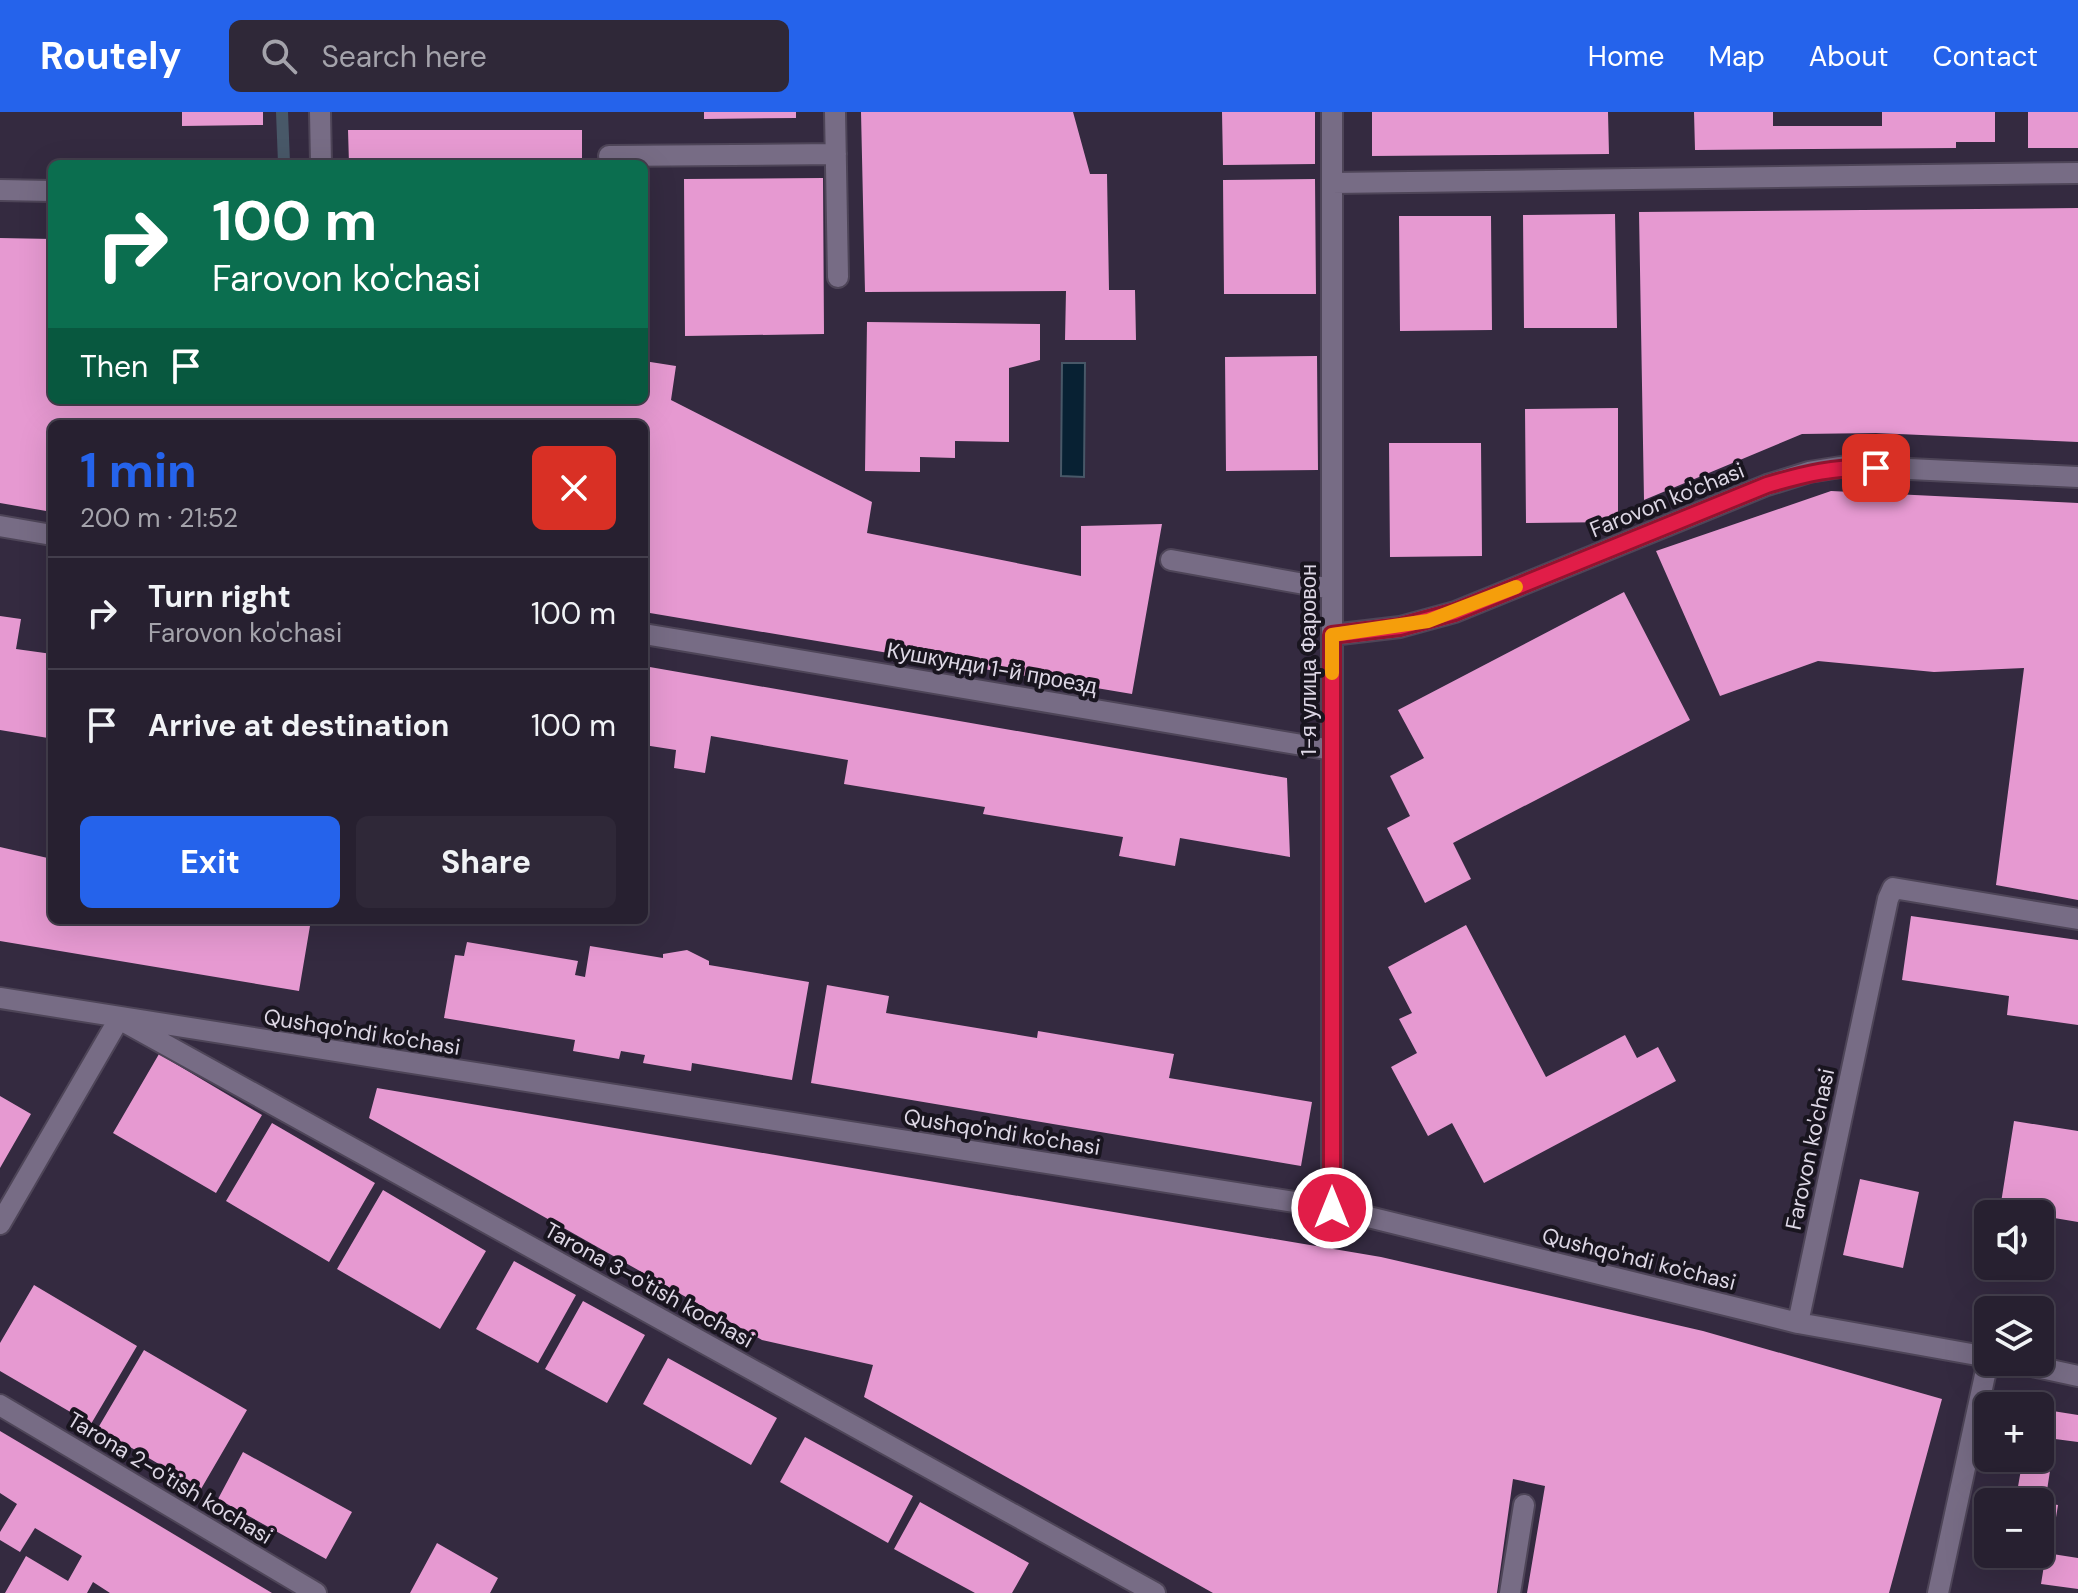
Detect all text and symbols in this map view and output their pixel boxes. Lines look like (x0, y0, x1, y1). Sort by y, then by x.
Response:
search box (229, 20, 789, 92)
text: Routely (40, 31, 181, 81)
icon: search (257, 34, 301, 78)
text: Search here (321, 37, 487, 76)
text: Home (1588, 38, 1664, 75)
text: Map (1708, 38, 1765, 75)
text: About (1809, 38, 1888, 75)
text: Contact (1932, 38, 2038, 75)
text: 100 m (212, 184, 377, 257)
icon: right (80, 192, 184, 296)
text: Farovon ko'chasi (212, 255, 481, 302)
icon: arrive (164, 344, 208, 388)
text: Then (80, 347, 148, 386)
pin (1842, 434, 1910, 502)
text: 1 min (80, 439, 197, 502)
button: close (532, 446, 616, 530)
icon: arrive (1854, 446, 1898, 490)
street label: Farovon ko'chasi (1585, 456, 1749, 544)
text: 200 m · 21:52 (80, 501, 238, 535)
street label: 1-я улица Фаровон (1294, 564, 1323, 756)
text: Turn right (148, 577, 291, 616)
icon: right (80, 591, 124, 635)
text: 100 m (531, 594, 616, 633)
text: Farovon ko'chasi (148, 616, 342, 650)
street label: Кушкунди 1-й проезд (885, 635, 1100, 701)
icon: arrive (80, 703, 124, 747)
text: Arrive at destination (148, 706, 449, 745)
text: 100 m (531, 706, 616, 745)
button: Exit (80, 816, 340, 908)
button: Share (356, 816, 616, 908)
street label: Qushqo'ndi ko'chasi (262, 1002, 462, 1062)
street label: Farovon ko'chasi (1779, 1066, 1841, 1232)
street label: Qushqo'ndi ko'chasi (902, 1102, 1102, 1162)
position arrow (1290, 1166, 1374, 1250)
map controls (1974, 1200, 2054, 1568)
button: sound (1974, 1200, 2054, 1280)
street label: Tarona 3-o'tish kochasi (539, 1215, 759, 1355)
street label: Qushqo'ndi ko'chasi (1539, 1221, 1739, 1297)
button: layers (1974, 1296, 2054, 1376)
button: + (1974, 1392, 2054, 1472)
street label: Tarona 2-o'tish kochasi (62, 1405, 278, 1551)
button: − (1974, 1488, 2054, 1568)

